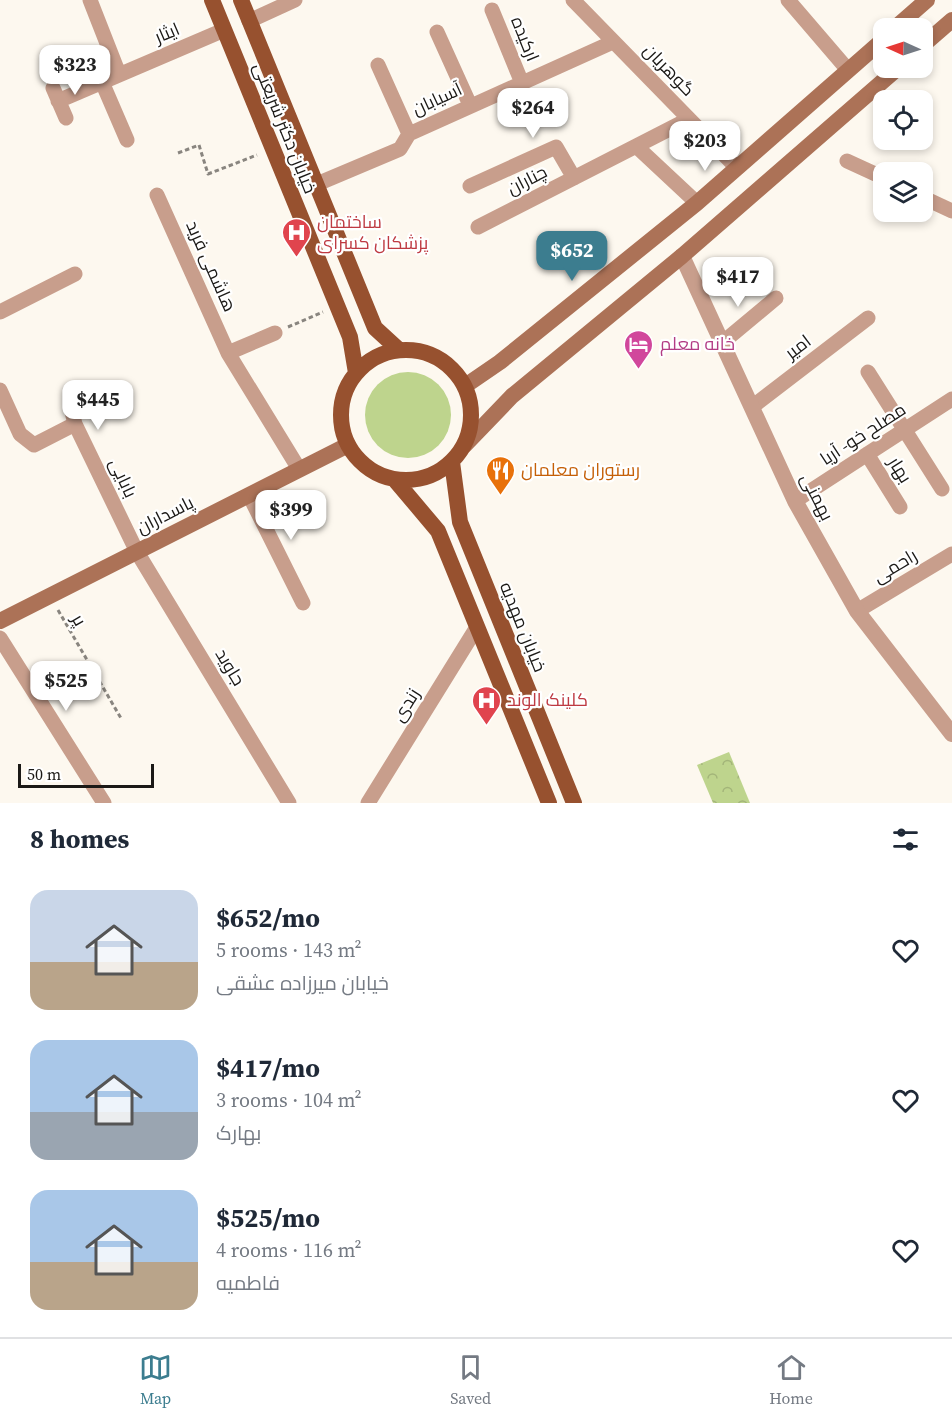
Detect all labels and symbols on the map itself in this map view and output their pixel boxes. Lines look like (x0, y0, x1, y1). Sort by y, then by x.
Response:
street label: ارکیده (505, 13, 546, 65)
street label: ایثار (150, 16, 183, 49)
north arrow (873, 18, 933, 78)
street label: گوهریان (638, 38, 701, 101)
pin: $323 (39, 45, 111, 96)
street label: خیابان دکتر شریعتی (248, 59, 323, 197)
street label: آسیابان (408, 76, 466, 121)
pin: $264 (497, 88, 569, 139)
pin: $203 (669, 121, 741, 172)
street label: چناران (502, 159, 551, 200)
place label: ساختمان پزشکان کسرای (317, 209, 428, 255)
street label: هاشمی فرید (180, 216, 243, 315)
hospital icon: ساختمان پزشکان کسرای (280, 216, 312, 258)
pin: $652 (536, 231, 608, 282)
pin: $417 (702, 257, 774, 308)
hotel icon: خانه معلم (623, 328, 655, 370)
street label: امیر (779, 328, 816, 365)
place label: خانه معلم (660, 331, 735, 356)
pin: $445 (62, 380, 134, 431)
street label: مصلح خو- آریا (815, 396, 911, 471)
street label: بهار (882, 451, 918, 488)
street label: بابایی (103, 454, 143, 502)
restaurant icon: رستوران معلمان (484, 454, 516, 496)
place label: رستوران معلمان (521, 457, 640, 482)
street label: بهمنی (795, 469, 840, 525)
street label: پاسداران (132, 489, 198, 540)
pin: $399 (255, 490, 327, 541)
street label: راحمی (868, 543, 922, 589)
street label: خیابان مهدیه (494, 578, 553, 676)
street label: پر (66, 608, 93, 631)
street label: جاوید (210, 643, 251, 690)
pin: $525 (30, 661, 102, 712)
street label: زندی (386, 683, 426, 726)
hospital icon: کلینک الوند (470, 684, 502, 726)
place label: کلینک الوند (507, 687, 588, 712)
scale bar (18, 761, 154, 788)

